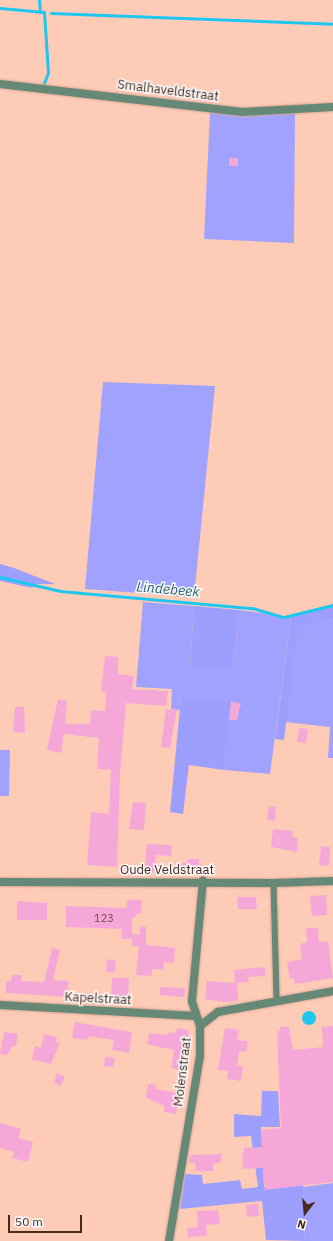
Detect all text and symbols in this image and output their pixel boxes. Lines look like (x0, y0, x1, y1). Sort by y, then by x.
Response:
street label: Smalhaveldstraat (116, 77, 220, 105)
water label: Lindebeek (136, 578, 200, 600)
street label: Oude Veldstraat (120, 862, 214, 878)
house number: 123 (94, 911, 114, 925)
street label: Kapelstraat (64, 989, 132, 1009)
street label: Molenstraat (171, 1036, 195, 1108)
north arrow (285, 1193, 325, 1233)
scale bar (10, 1207, 84, 1233)
text: 50 m (15, 1214, 43, 1229)
text: N (296, 1217, 307, 1232)

